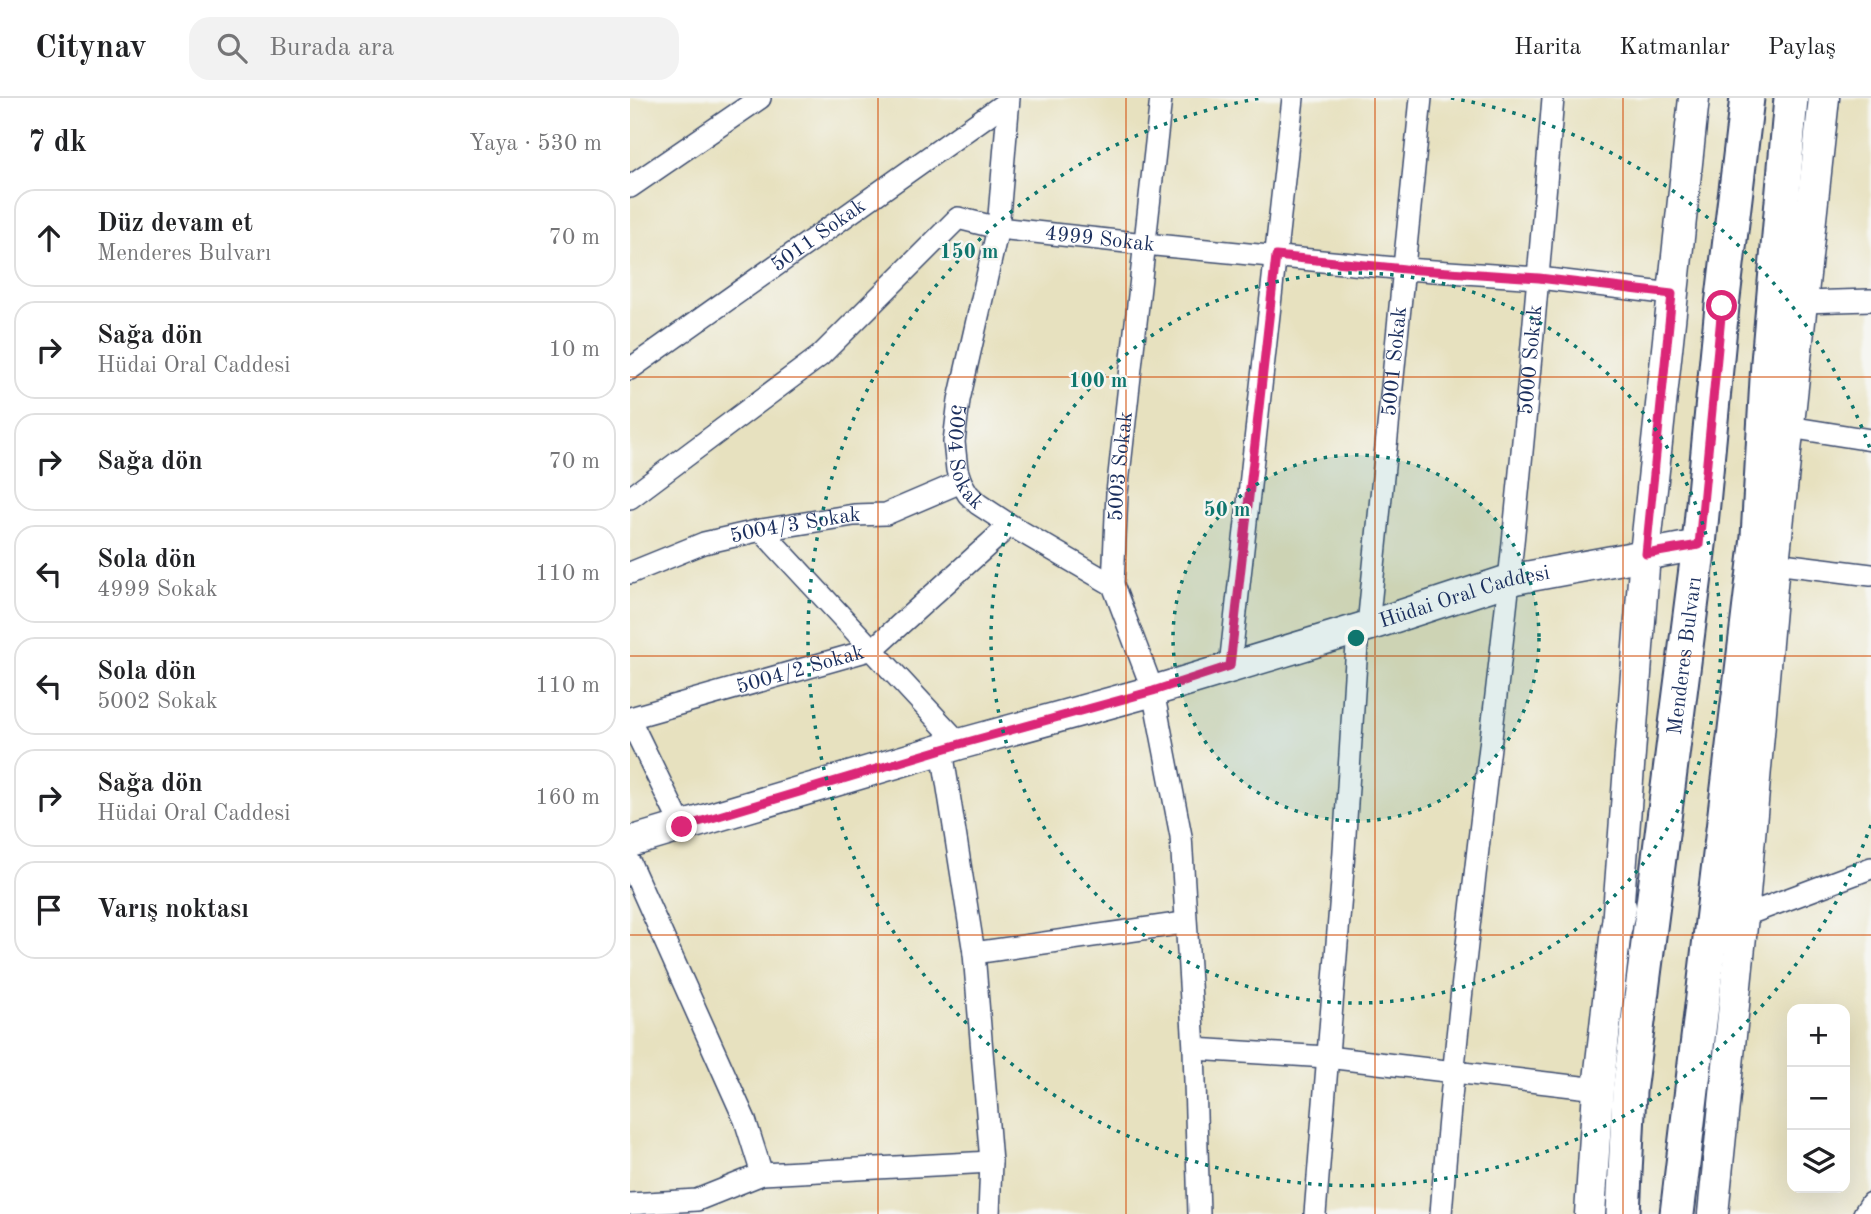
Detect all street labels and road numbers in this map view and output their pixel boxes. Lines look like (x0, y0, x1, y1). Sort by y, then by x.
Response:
street label: 5011 Sokak (767, 195, 870, 276)
street label: 4999 Sokak (1044, 223, 1156, 255)
street label: 5000 Sokak (1515, 304, 1546, 416)
street label: 5001 Sokak (1379, 305, 1411, 417)
street label: 5004 Sokak (943, 403, 988, 514)
street label: 5003 Sokak (1105, 410, 1137, 522)
street label: 5004/3 Sokak (728, 504, 861, 547)
street label: Hüdai Oral Caddesi (1377, 562, 1551, 632)
street label: Menderes Bulvarı (1664, 575, 1705, 736)
street label: 5004/2 Sokak (734, 642, 867, 698)

